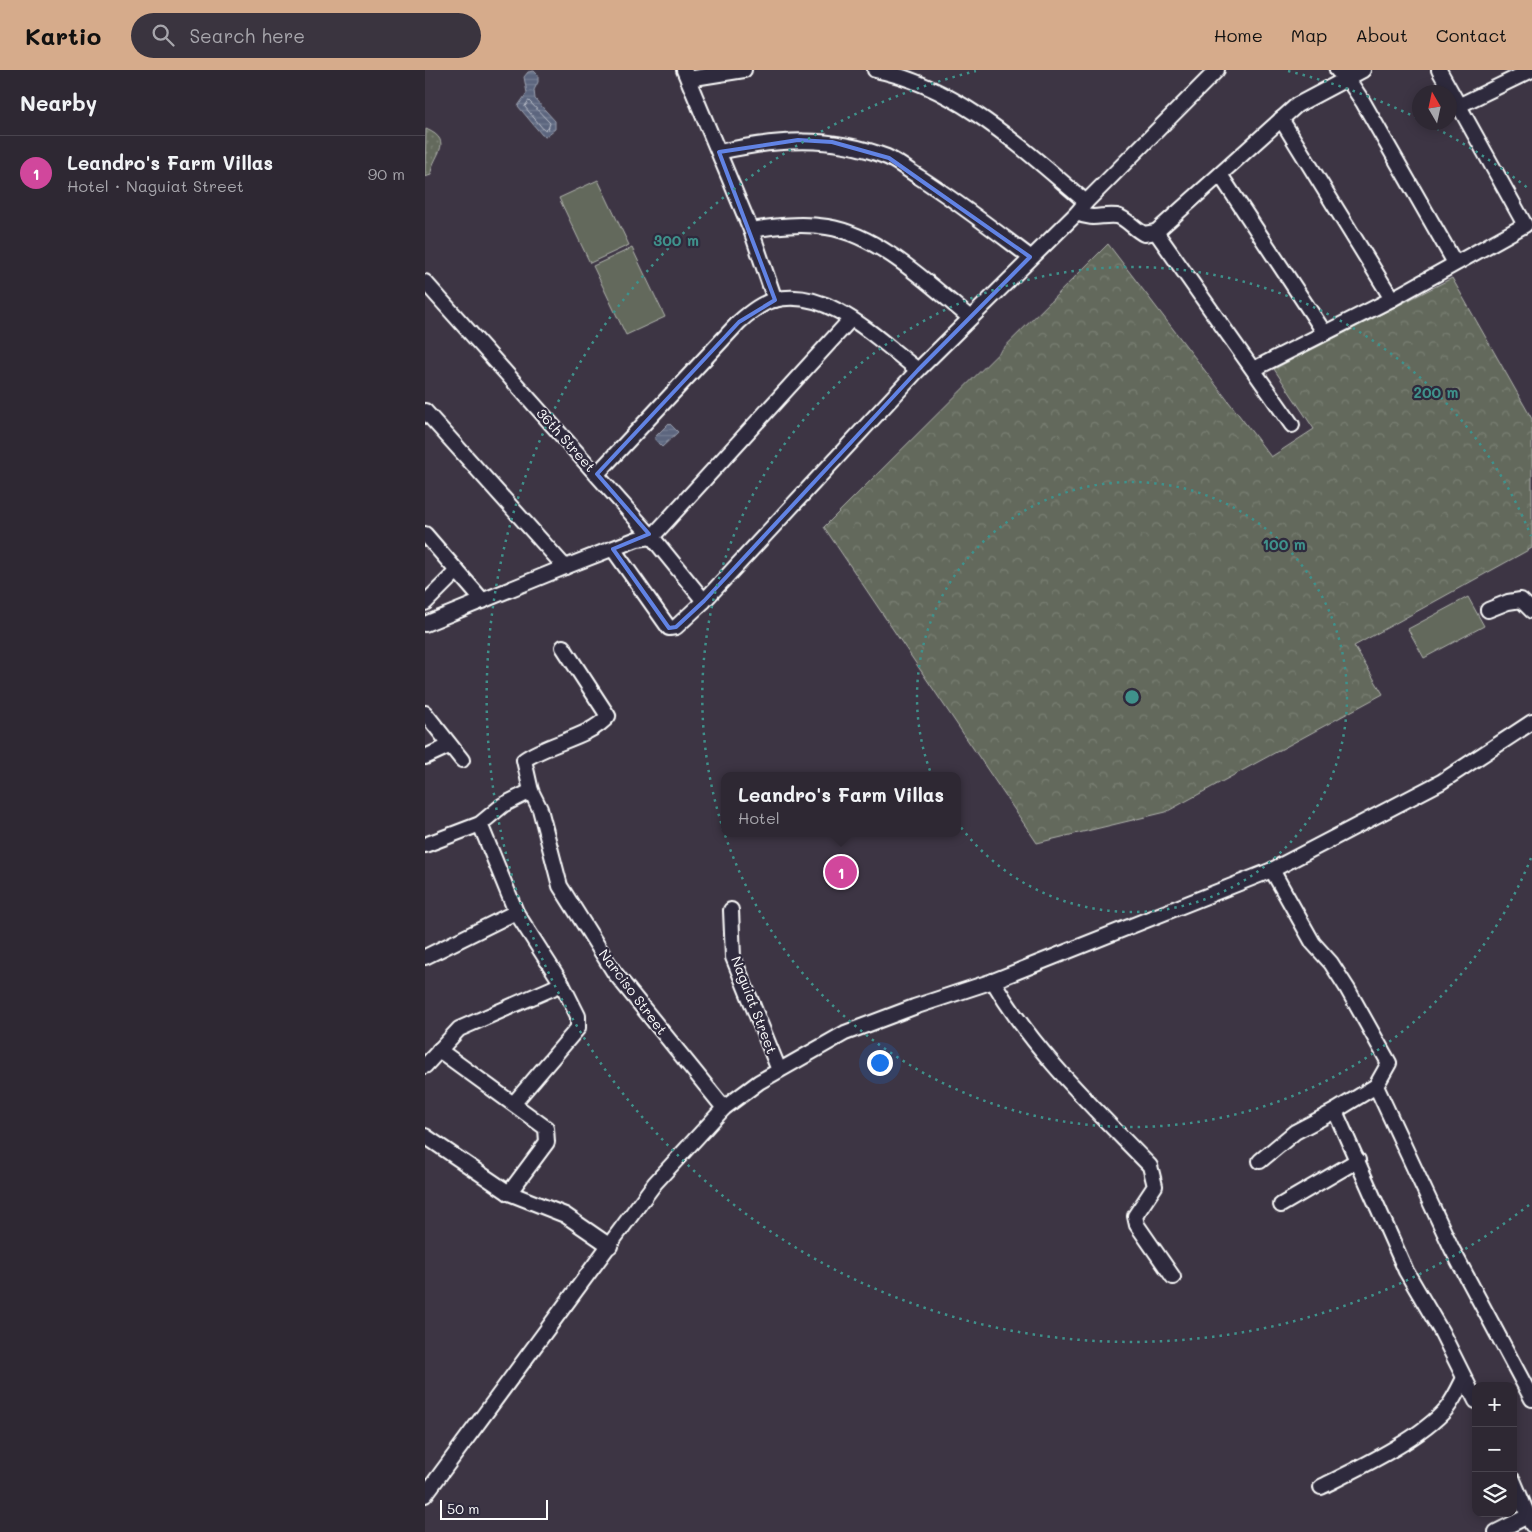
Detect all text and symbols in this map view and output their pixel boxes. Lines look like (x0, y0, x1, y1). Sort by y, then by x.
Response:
search box (131, 13, 481, 58)
text: Kartio (25, 20, 101, 51)
icon: search (149, 21, 177, 49)
text: Search here (189, 23, 305, 48)
text: Home (1214, 23, 1263, 47)
text: Map (1291, 23, 1327, 47)
text: About (1355, 23, 1408, 47)
text: Contact (1436, 23, 1507, 47)
north arrow (1412, 85, 1457, 130)
text: Nearby (20, 89, 97, 116)
text: Leandro's Farm Villas (67, 150, 273, 175)
text: 1 (32, 163, 40, 184)
text: 90 m (368, 163, 405, 184)
text: Hotel · Naguiat Street (67, 175, 244, 196)
text: 300 m (653, 230, 699, 250)
text: 200 m (1414, 382, 1459, 402)
street label: 36th Street (533, 404, 600, 476)
text: 100 m (1262, 534, 1306, 554)
centre of rings (1123, 688, 1141, 706)
popup (721, 772, 961, 837)
text: Leandro's Farm Villas (738, 782, 944, 807)
text: Hotel (738, 807, 780, 828)
pin: 1 (825, 853, 857, 891)
street label: Narciso Street (595, 945, 672, 1038)
street label: Naguiat Street (727, 953, 782, 1056)
your location (867, 1050, 893, 1076)
map controls (1472, 1382, 1517, 1517)
button: + (1472, 1382, 1517, 1427)
button: − (1472, 1427, 1517, 1472)
button: layers (1472, 1472, 1517, 1517)
scale bar (440, 1497, 547, 1520)
text: 50 m (447, 1499, 479, 1518)

